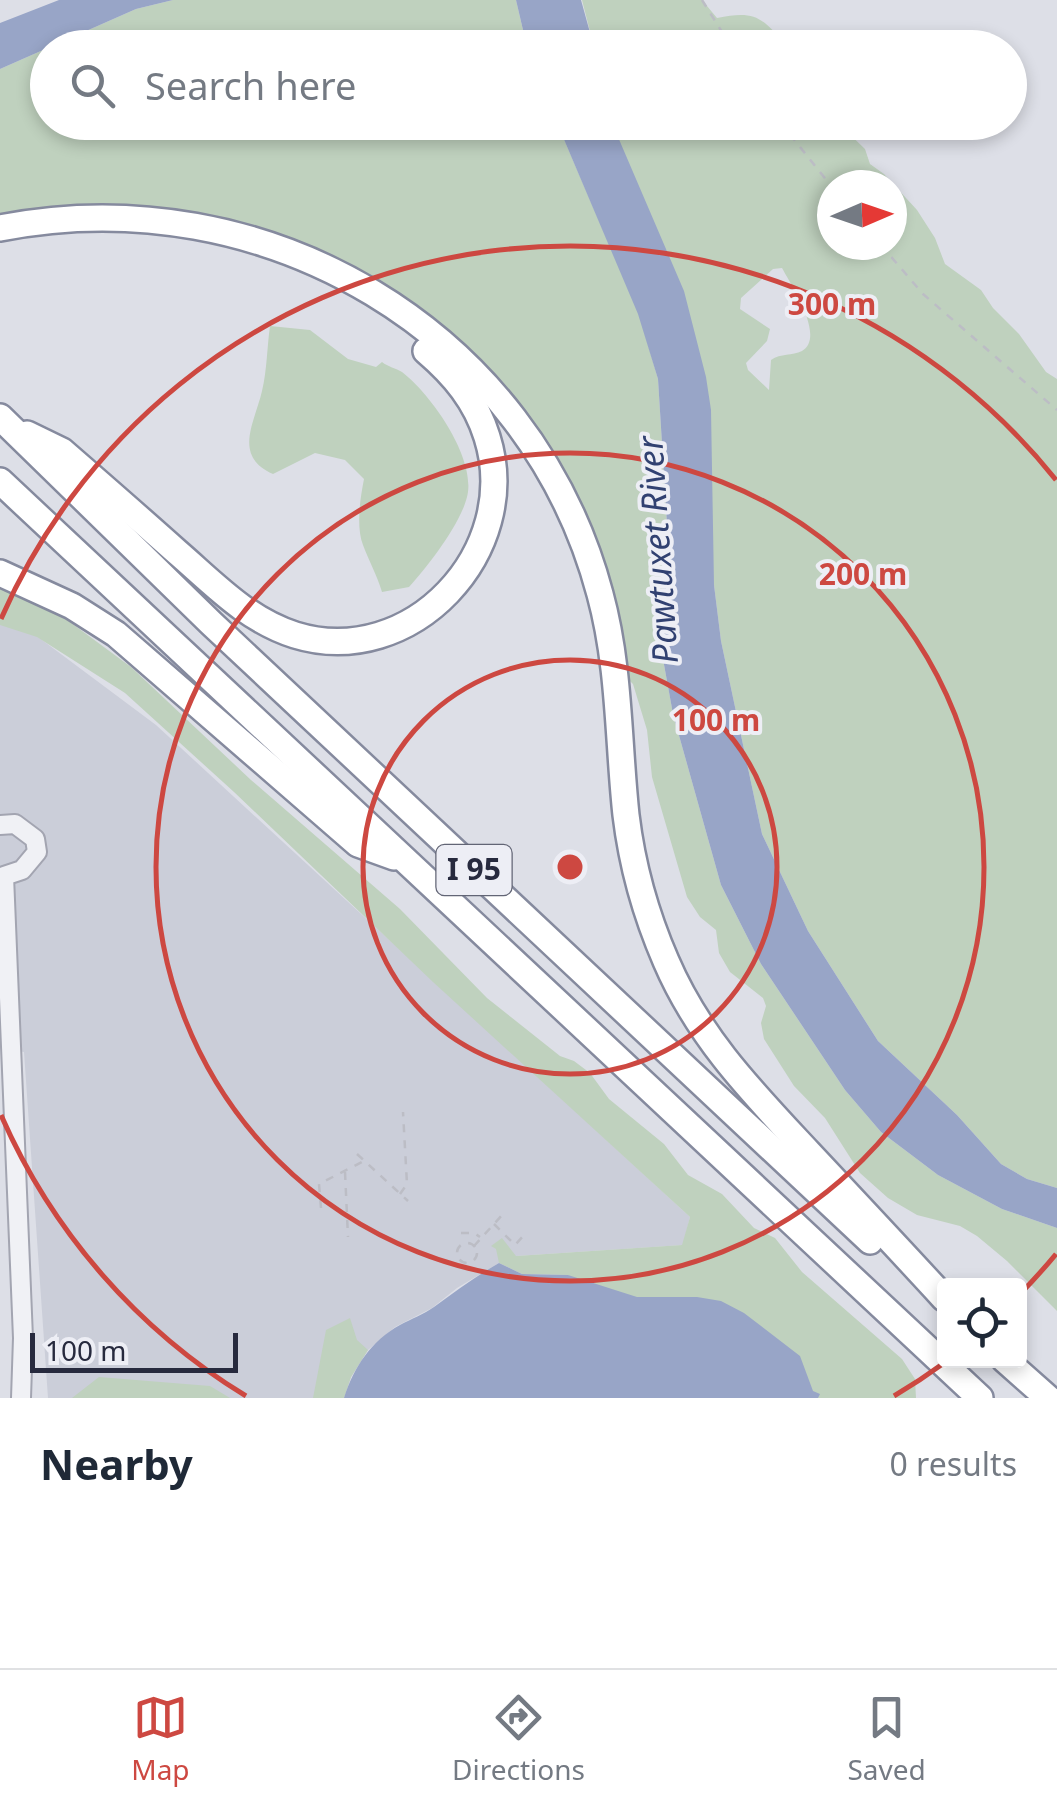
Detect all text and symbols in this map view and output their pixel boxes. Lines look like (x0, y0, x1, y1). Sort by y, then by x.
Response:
search box (30, 30, 1027, 140)
icon: search (65, 58, 120, 113)
text: Search here (145, 59, 356, 111)
north arrow (817, 170, 907, 260)
text: 300 m (788, 283, 876, 324)
water label: Pawtuxet River (625, 433, 688, 666)
text: 200 m (819, 553, 907, 594)
text: 100 m (672, 699, 760, 740)
road number: I 95 (436, 845, 512, 895)
centre of rings (552, 849, 588, 885)
map controls (937, 1278, 1027, 1368)
button: locate (937, 1278, 1027, 1368)
scale bar (30, 1328, 238, 1372)
text: 100 m (45, 1331, 127, 1369)
text: Nearby (40, 1435, 193, 1492)
text: 0 results (890, 1442, 1017, 1485)
tab: Map (131, 1690, 190, 1788)
tab: Directions (452, 1690, 585, 1788)
tab: Saved (847, 1690, 926, 1788)

